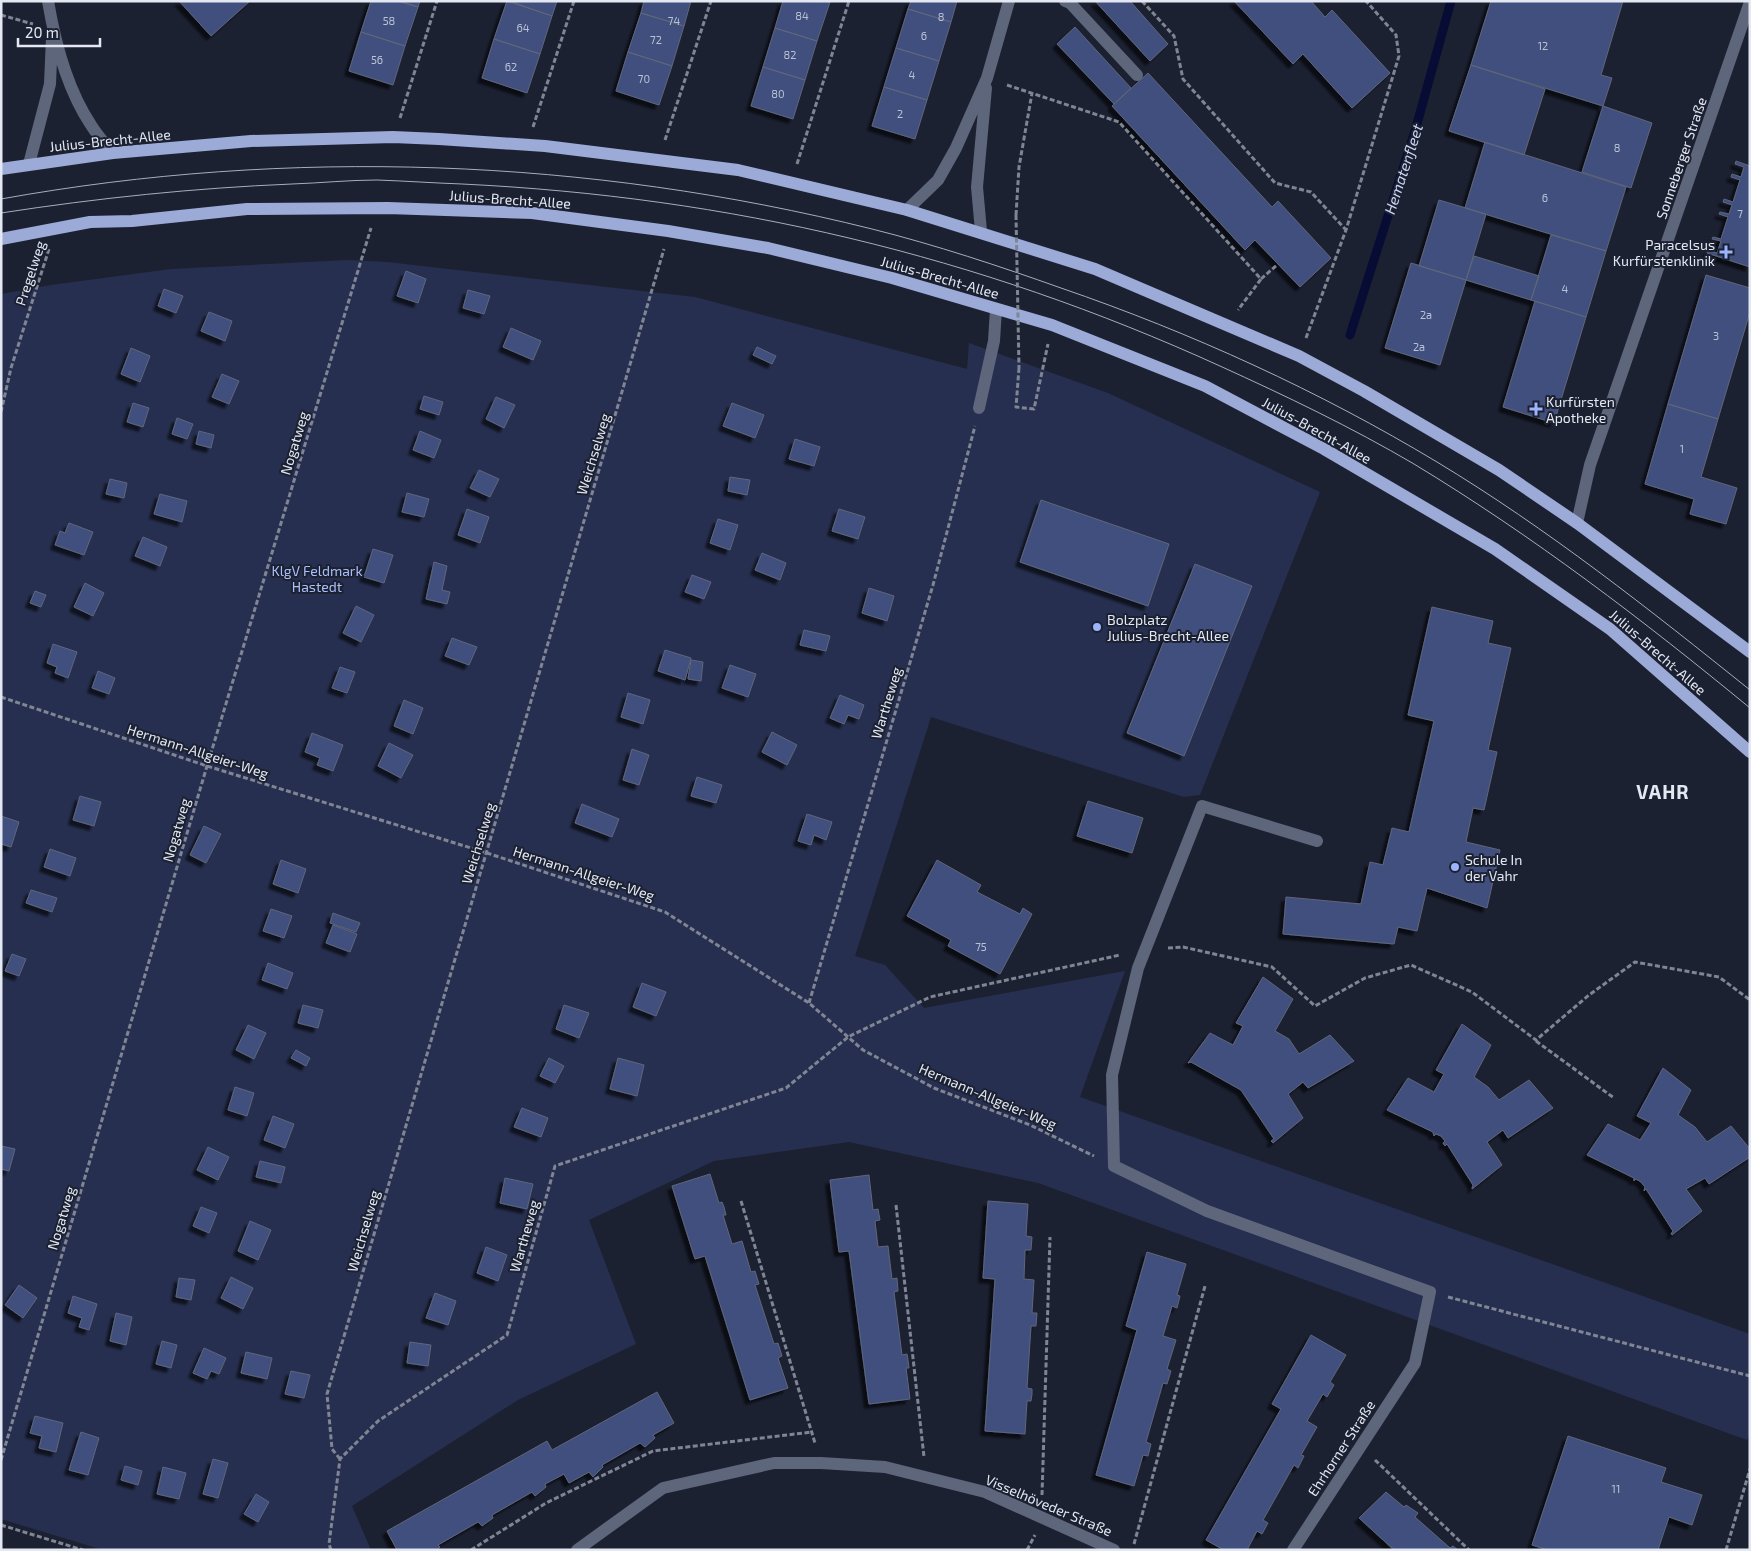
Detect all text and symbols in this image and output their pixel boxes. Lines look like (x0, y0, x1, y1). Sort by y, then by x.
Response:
house number: 84 (795, 9, 809, 22)
house number: 8 (938, 10, 944, 23)
house number: 58 (383, 14, 395, 27)
house number: 74 (668, 14, 680, 27)
scale bar (18, 15, 100, 47)
house number: 64 (516, 21, 530, 34)
text: 20 m (25, 23, 59, 41)
house number: 6 (921, 29, 927, 42)
house number: 72 (650, 33, 662, 46)
house number: 12 (1538, 39, 1548, 52)
house number: 82 (784, 48, 796, 61)
house number: 56 (371, 53, 383, 66)
house number: 62 (505, 60, 517, 73)
house number: 4 (909, 68, 916, 81)
house number: 70 (638, 72, 650, 85)
house number: 80 (771, 87, 785, 100)
street label: Sonneberger Straße (1652, 95, 1710, 221)
house number: 2 (897, 107, 903, 120)
water label: Hematenfleet (1380, 121, 1426, 216)
street label: Julius-Brecht-Allee (48, 125, 172, 155)
house number: 8 (1614, 141, 1620, 154)
street label: Julius-Brecht-Allee (449, 186, 571, 212)
house number: 6 (1542, 191, 1548, 204)
house number: 7 (1737, 207, 1743, 220)
place label: Paracelsus Kurfürstenklinik (1613, 236, 1715, 269)
street label: Pregelweg (12, 238, 49, 308)
marker: Paracelsus Kurfürstenklinik (1719, 245, 1733, 259)
street label: Julius-Brecht-Allee (879, 252, 1001, 302)
house number: 4 (1562, 282, 1569, 295)
house number: 2a (1420, 308, 1432, 321)
house number: 3 (1713, 329, 1719, 342)
house number: 2a (1413, 340, 1425, 353)
street label: Julius-Brecht-Allee (1260, 393, 1374, 467)
place label: Kurfürsten Apotheke (1546, 393, 1615, 426)
marker: Kurfürsten Apotheke (1530, 403, 1542, 415)
street label: Nogatweg (276, 409, 312, 477)
street label: Weichselweg (573, 411, 614, 497)
house number: 1 (1680, 442, 1684, 455)
park label: KlgV Feldmark Hastedt (271, 562, 363, 595)
street label: Julius-Brecht-Allee (1606, 606, 1710, 698)
place label: Bolzplatz Julius-Brecht-Allee (1107, 611, 1229, 644)
marker: Bolzplatz Julius-Brecht-Allee (1091, 621, 1103, 633)
street label: Wartheweg (867, 665, 905, 741)
street label: Hermann-Allgeier-Weg (125, 720, 271, 782)
district label: VAHR (1636, 780, 1690, 803)
street label: Nogatweg (159, 796, 193, 864)
street label: Weichselweg (458, 800, 499, 886)
street label: Hermann-Allgeier-Weg (511, 842, 657, 904)
place label: Schule In der Vahr (1465, 851, 1522, 884)
marker: Schule In der Vahr (1449, 861, 1461, 873)
house number: 75 (975, 940, 987, 953)
street label: Hermann-Allgeier-Weg (917, 1059, 1059, 1133)
street label: Nogatweg (43, 1184, 79, 1252)
street label: Weichselweg (343, 1188, 383, 1274)
street label: Wartheweg (506, 1198, 542, 1274)
street label: Ehrhorner Straße (1304, 1397, 1378, 1499)
street label: Visselhöveder Straße (983, 1471, 1115, 1539)
house number: 11 (1612, 1482, 1620, 1495)

